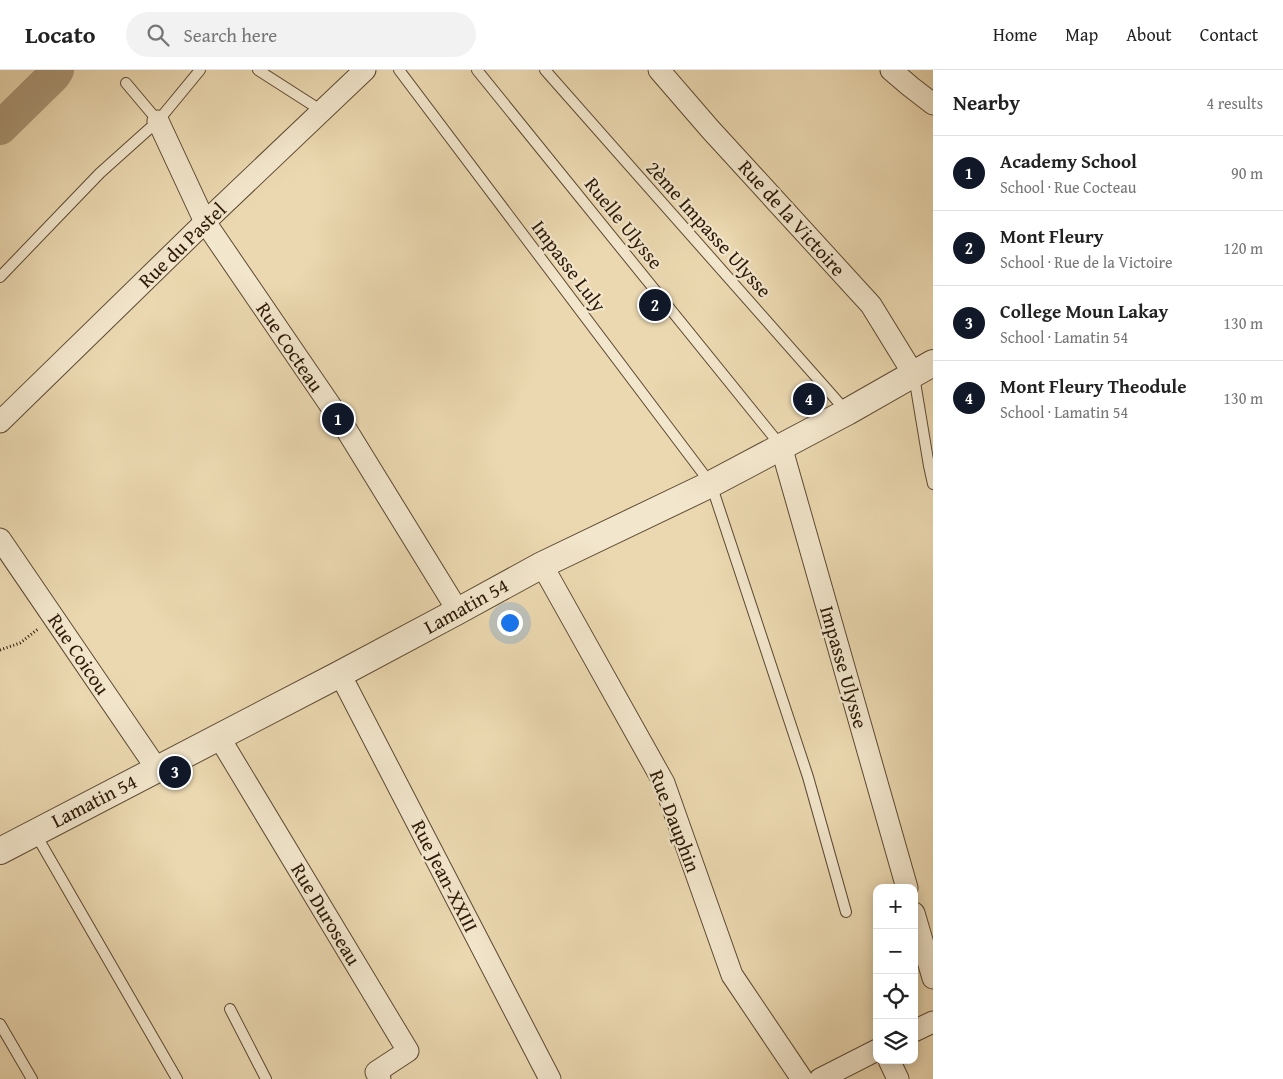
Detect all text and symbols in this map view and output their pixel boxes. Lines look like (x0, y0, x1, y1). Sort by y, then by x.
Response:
search box (126, 12, 476, 57)
text: Locato (25, 17, 96, 52)
icon: search (144, 21, 172, 49)
text: Search here (184, 21, 277, 49)
text: Home (993, 21, 1037, 48)
text: Map (1065, 21, 1098, 48)
text: About (1126, 21, 1172, 48)
text: Contact (1200, 21, 1258, 48)
text: Nearby (953, 87, 1020, 118)
text: 4 results (1206, 91, 1263, 115)
text: Academy School (1000, 147, 1137, 175)
street label: Rue de la Victoire (732, 153, 853, 282)
street label: 2ème Impasse Ulysse (640, 154, 779, 304)
text: 1 (965, 161, 973, 185)
text: 90 m (1231, 161, 1263, 185)
street label: Ruelle Ulysse (578, 171, 671, 275)
text: School · Rue Cocteau (1000, 175, 1136, 199)
street label: Rue du Pastel (131, 195, 232, 294)
street label: Impasse Luly (525, 214, 614, 318)
text: Mont Fleury (1000, 222, 1103, 250)
text: 2 (965, 236, 973, 260)
text: 120 m (1223, 236, 1263, 260)
text: School · Rue de la Victoire (1000, 250, 1172, 274)
pin: 2 (639, 286, 671, 324)
street label: Rue Cocteau (250, 296, 331, 398)
text: College Moun Lakay (1000, 297, 1168, 325)
text: 3 (965, 311, 973, 335)
text: 130 m (1223, 311, 1263, 335)
text: School · Lamatin 54 (1000, 325, 1128, 349)
text: Mont Fleury Theodule (1000, 372, 1187, 400)
pin: 4 (793, 380, 825, 418)
text: 4 (965, 386, 973, 410)
text: 130 m (1223, 386, 1263, 410)
pin: 1 (322, 400, 354, 438)
text: School · Lamatin 54 (1000, 400, 1128, 424)
street label: Lamatin 54 (418, 570, 513, 641)
street label: Impasse Ulysse (813, 602, 876, 732)
street label: Rue Coicou (41, 607, 117, 700)
your location (497, 610, 523, 636)
pin: 3 (159, 753, 191, 791)
street label: Rue Dauphin (643, 765, 708, 876)
street label: Lamatin 54 (46, 767, 142, 834)
street label: Rue Jean-XXIII (405, 815, 486, 937)
street label: Rue Duroseau (284, 857, 369, 971)
map controls (873, 884, 918, 1064)
button: + (873, 884, 918, 929)
button: − (873, 929, 918, 974)
button: locate (873, 974, 918, 1019)
button: layers (873, 1019, 918, 1064)

